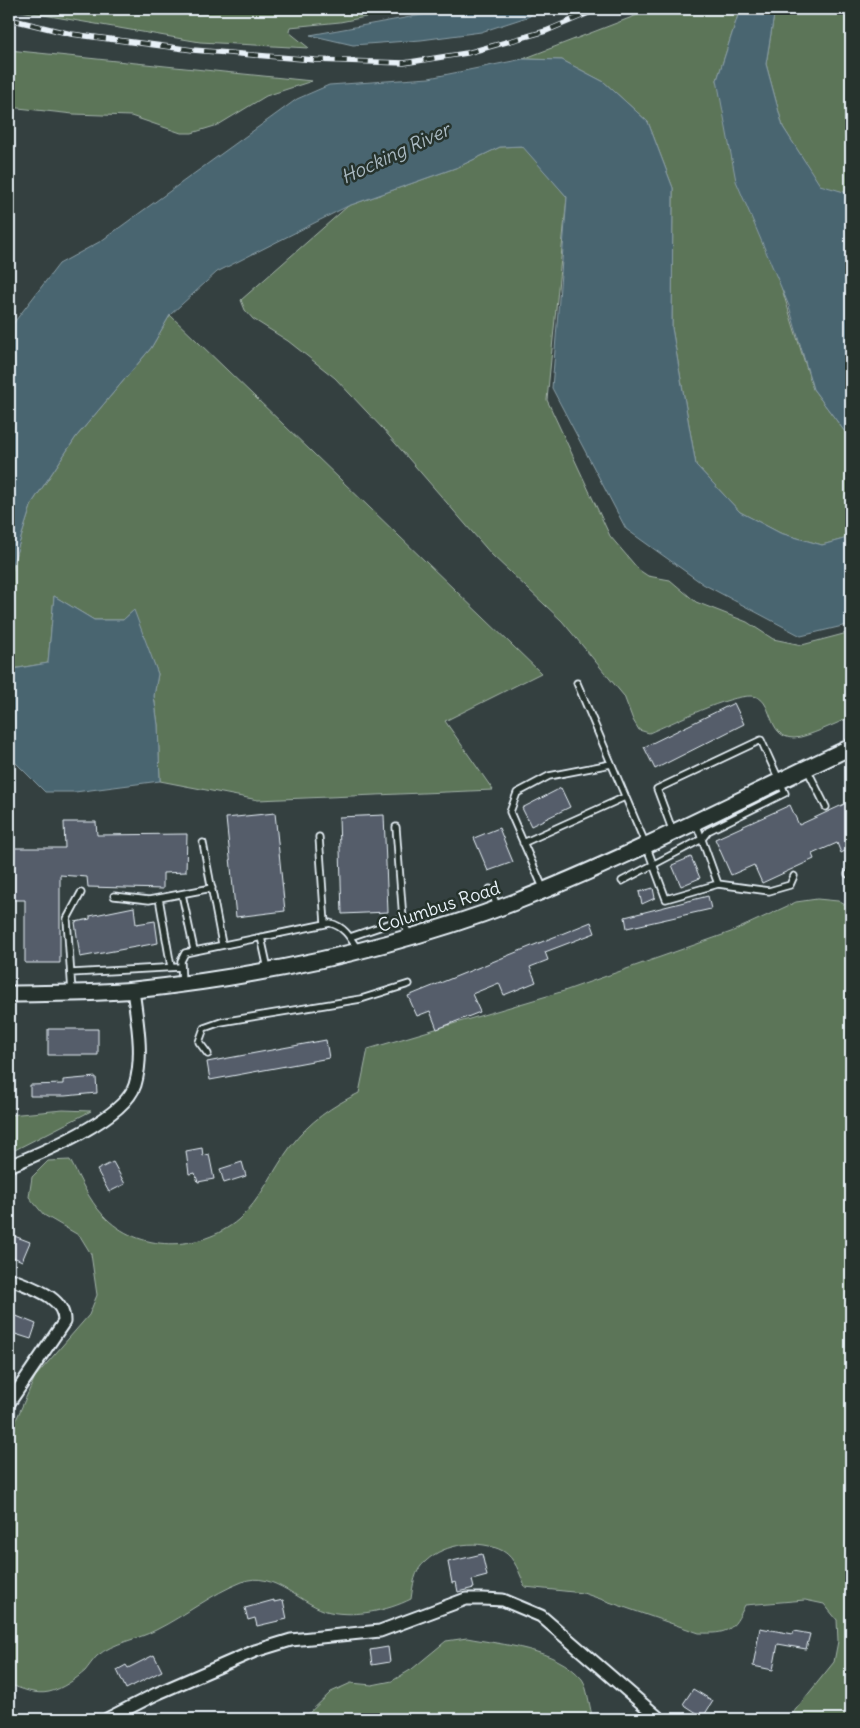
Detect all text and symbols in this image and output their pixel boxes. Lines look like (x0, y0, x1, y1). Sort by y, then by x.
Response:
water label: Hocking River (337, 116, 455, 189)
street label: Columbus Road (375, 876, 503, 937)

